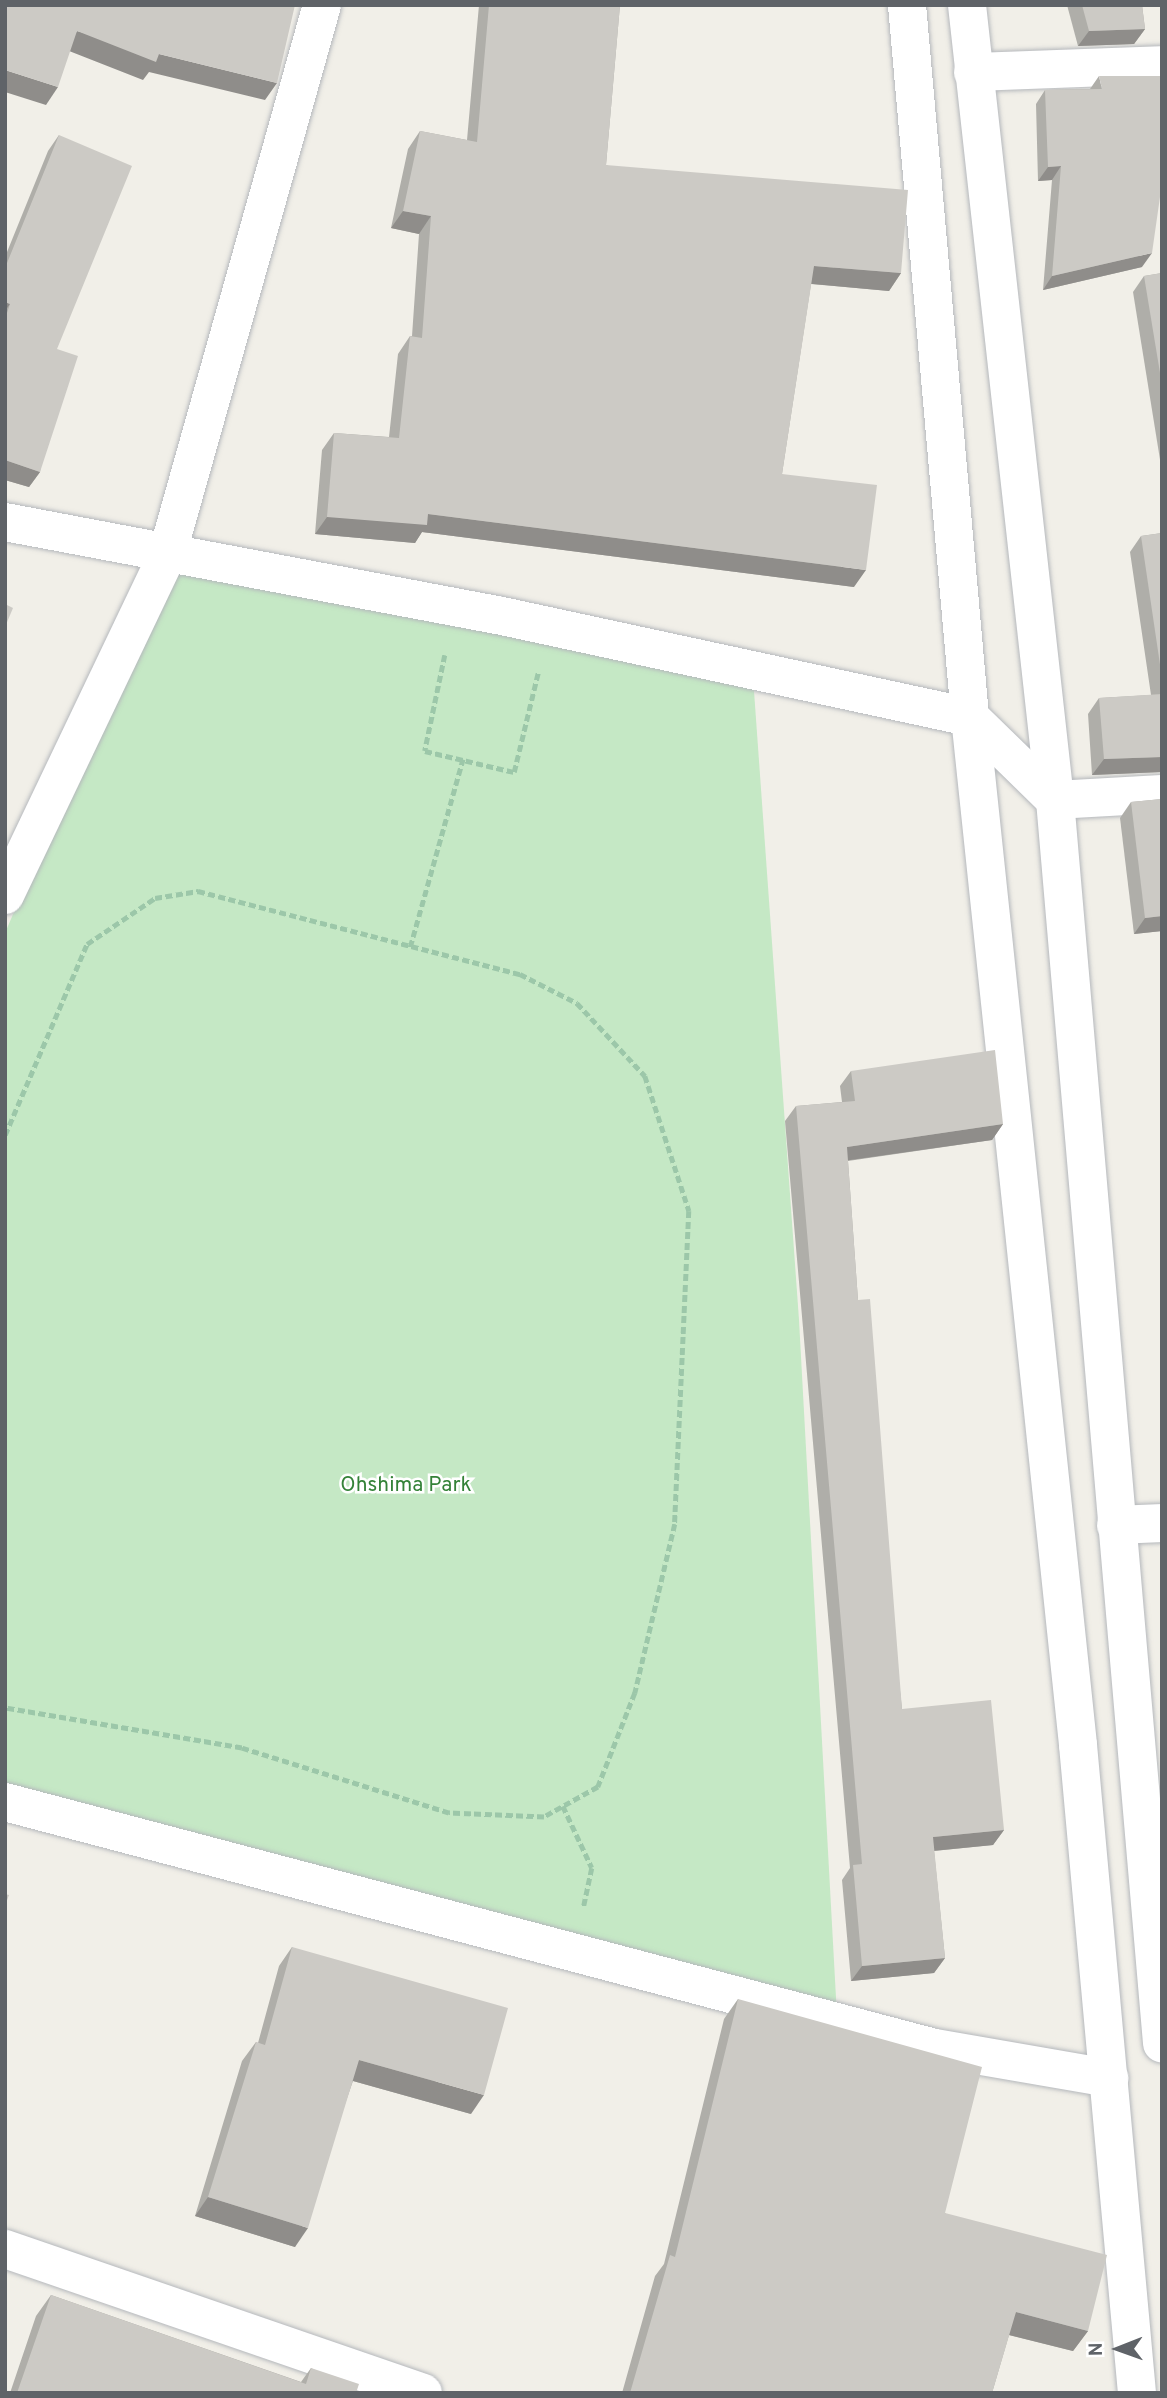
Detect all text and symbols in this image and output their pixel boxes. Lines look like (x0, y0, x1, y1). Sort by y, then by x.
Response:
park label: Ohshima Park (340, 1473, 472, 1499)
north arrow (1083, 2314, 1153, 2384)
text: N (1085, 2342, 1109, 2356)

